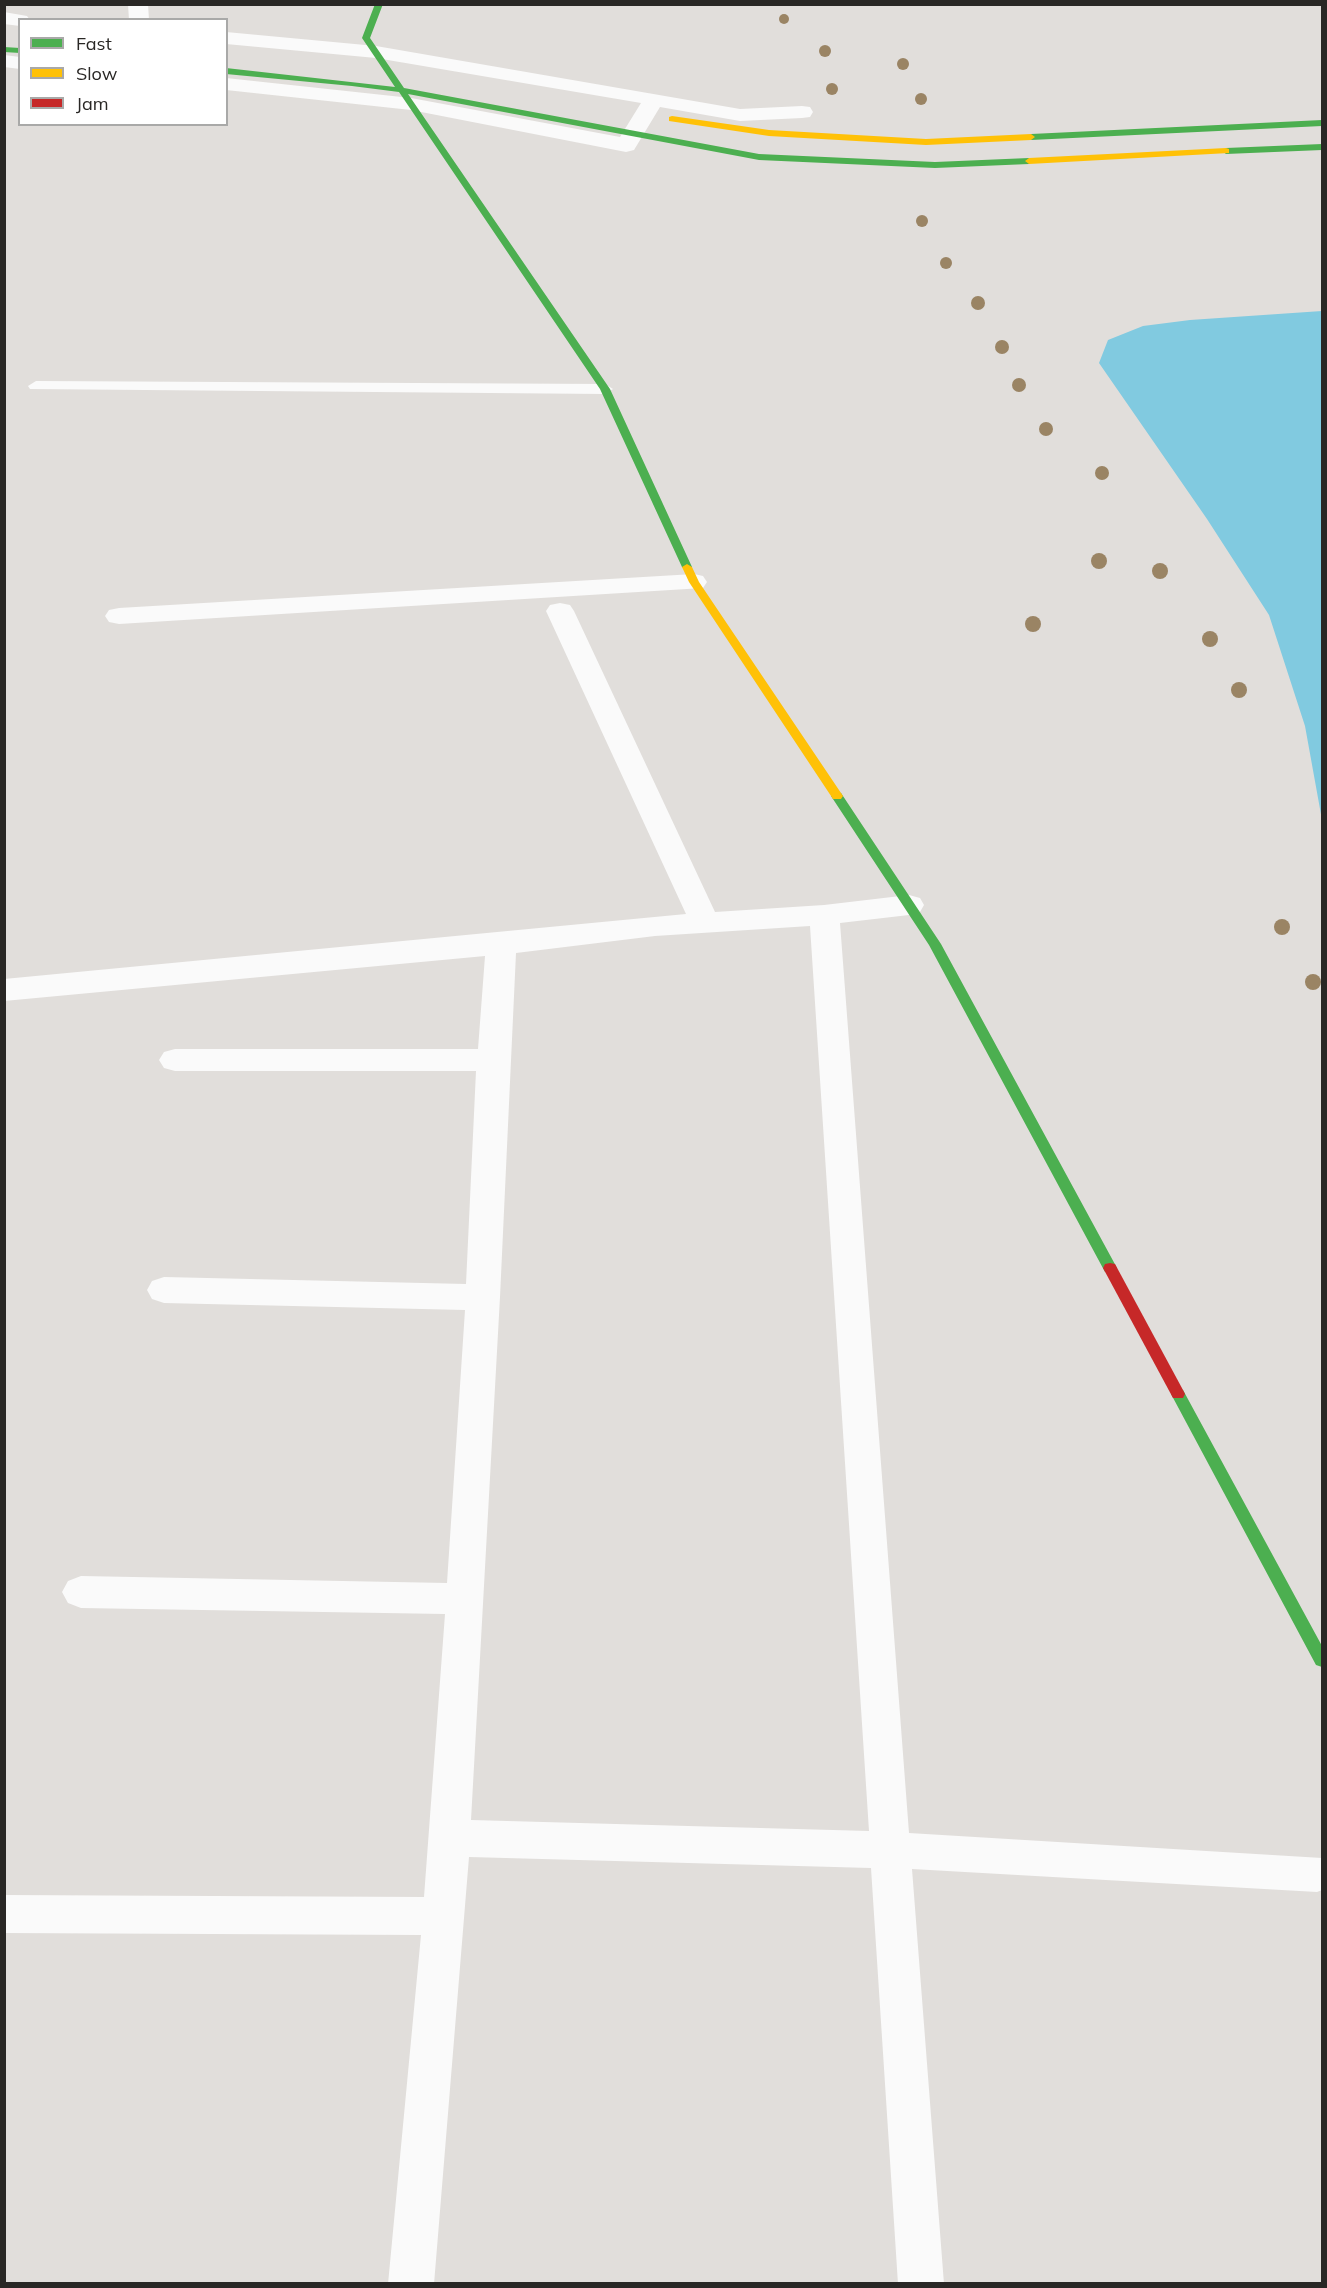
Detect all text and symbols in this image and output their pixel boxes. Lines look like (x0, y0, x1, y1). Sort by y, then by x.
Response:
legend (18, 18, 228, 126)
text: Fast (76, 32, 112, 55)
text: Slow (76, 62, 117, 85)
text: Jam (76, 92, 109, 115)

